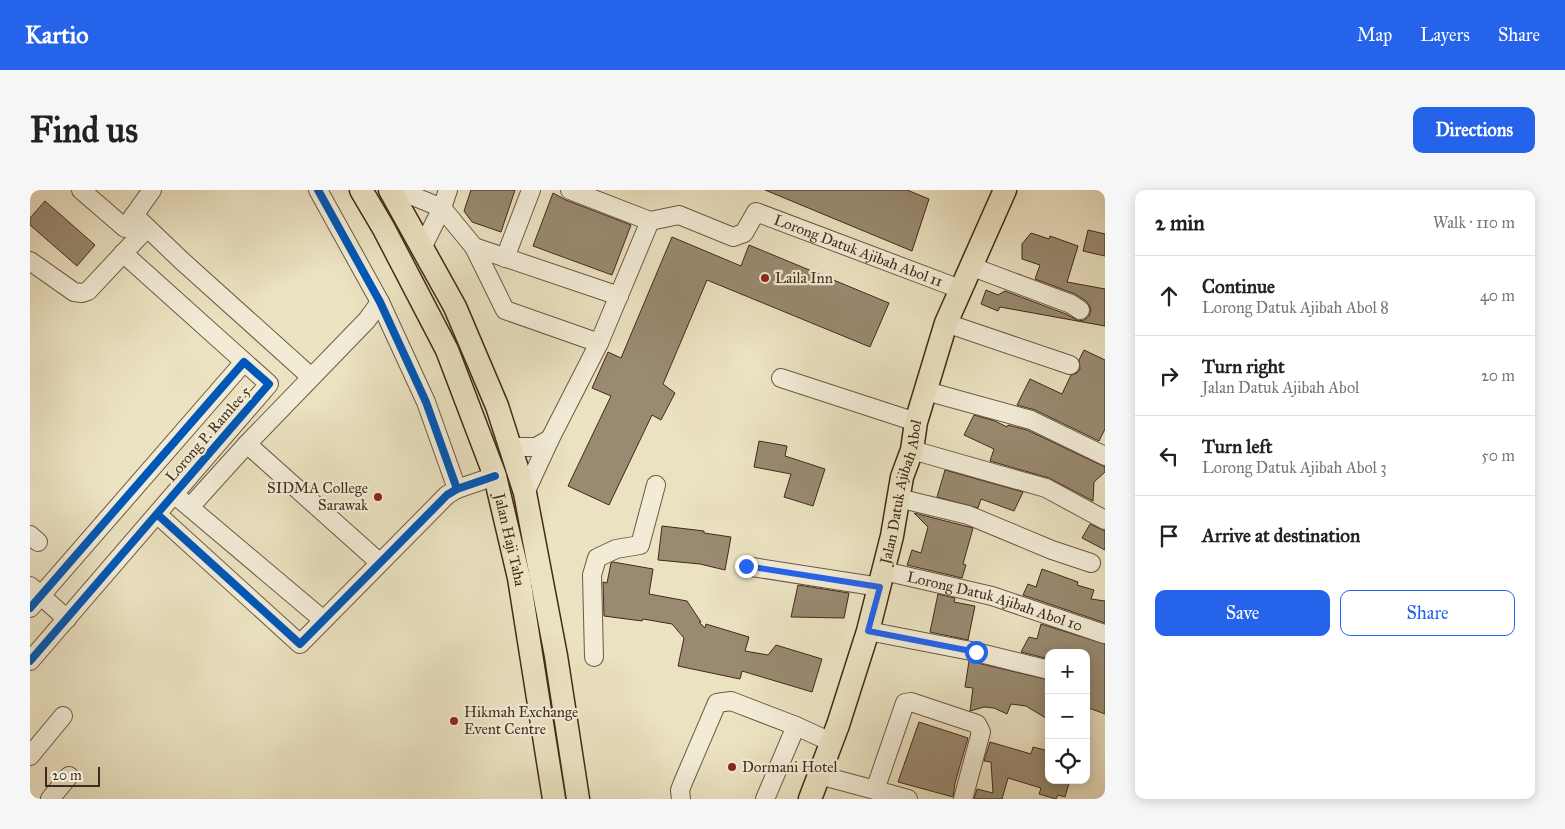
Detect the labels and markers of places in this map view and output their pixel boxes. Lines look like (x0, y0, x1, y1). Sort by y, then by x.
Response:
place label: Laila Inn (775, 269, 833, 287)
marker: Laila Inn (759, 272, 771, 284)
place label: SIDMA College Sarawak (267, 479, 368, 514)
marker: SIDMA College Sarawak (372, 491, 384, 503)
place label: Hikmah Exchange Event Centre (464, 703, 578, 738)
marker: Hikmah Exchange Event Centre (448, 715, 460, 727)
place label: Dormani Hotel (742, 758, 839, 776)
marker: Dormani Hotel (726, 761, 738, 773)

